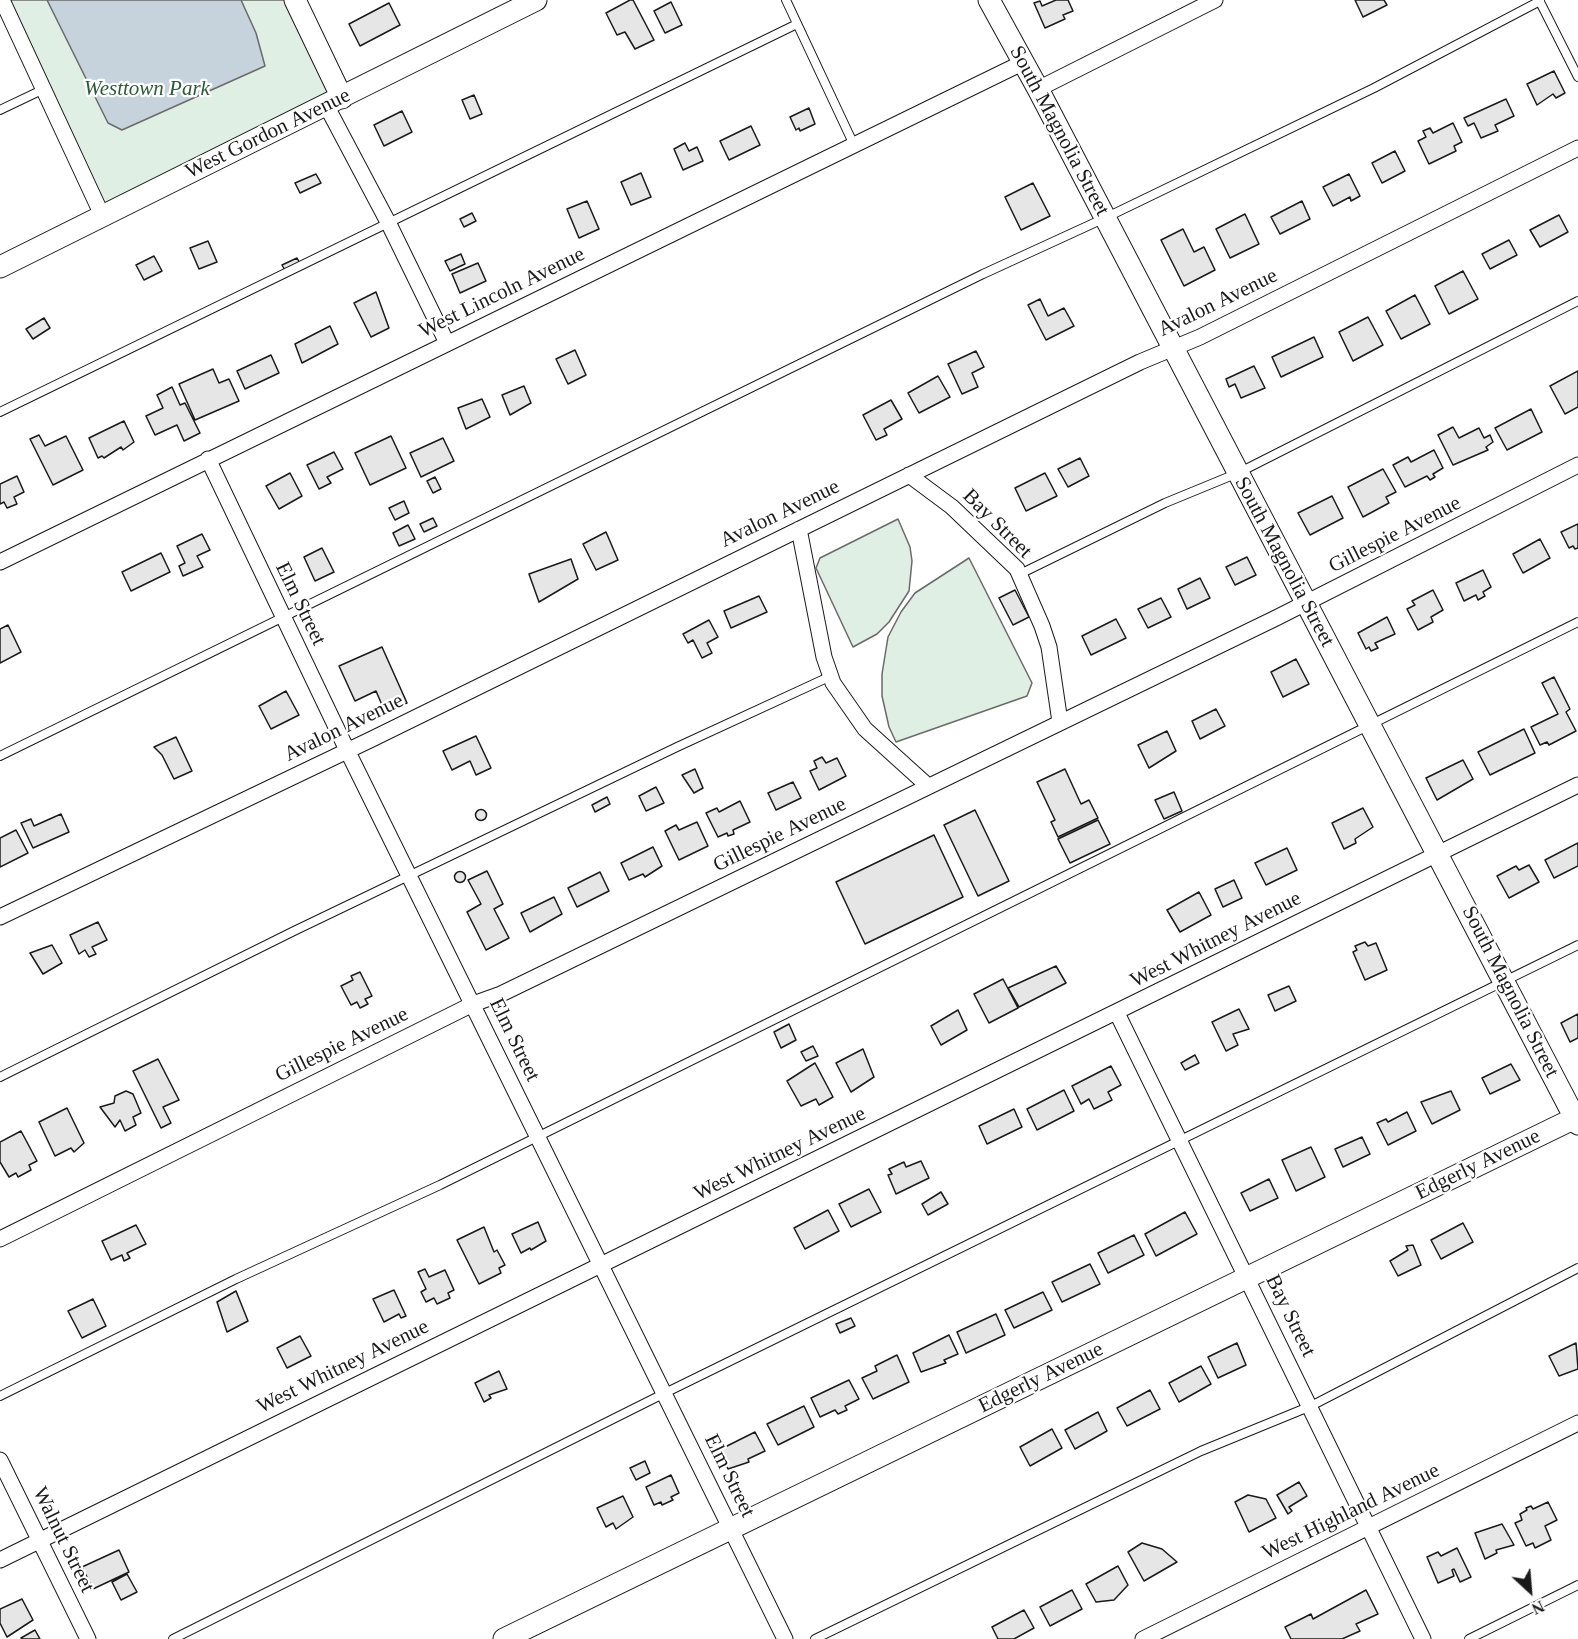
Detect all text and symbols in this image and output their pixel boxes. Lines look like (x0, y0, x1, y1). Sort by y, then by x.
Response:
street label: South Magnolia Street (1004, 42, 1114, 220)
park label: Westtown Park (84, 76, 210, 102)
street label: West Gordon Avenue (182, 83, 354, 185)
street label: West Lincoln Avenue (415, 242, 589, 344)
street label: Avalon Avenue (1154, 263, 1282, 343)
street label: South Magnolia Street (1229, 473, 1339, 651)
street label: Avalon Avenue (716, 474, 844, 554)
street label: Bay Street (957, 484, 1037, 564)
street label: Gillespie Avenue (1325, 491, 1465, 579)
street label: Elm Street (269, 558, 331, 650)
street label: Avalon Avenue (280, 688, 408, 768)
street label: Gillespie Avenue (709, 792, 851, 878)
street label: West Whitney Avenue (1127, 886, 1305, 994)
street label: South Magnolia Street (1456, 902, 1564, 1082)
street label: Elm Street (483, 994, 545, 1086)
street label: Gillespie Avenue (271, 1002, 413, 1088)
street label: West Whitney Avenue (690, 1101, 870, 1207)
street label: Edgerly Avenue (1412, 1124, 1544, 1206)
street label: Bay Street (1259, 1271, 1321, 1361)
street label: West Whitney Avenue (253, 1314, 433, 1420)
street label: Edgerly Avenue (975, 1337, 1107, 1419)
street label: Elm Street (698, 1430, 760, 1522)
street label: West Highland Avenue (1258, 1458, 1444, 1566)
street label: Walnut Street (27, 1483, 99, 1597)
north arrow (1500, 1561, 1560, 1621)
text: N (1529, 1597, 1547, 1618)

